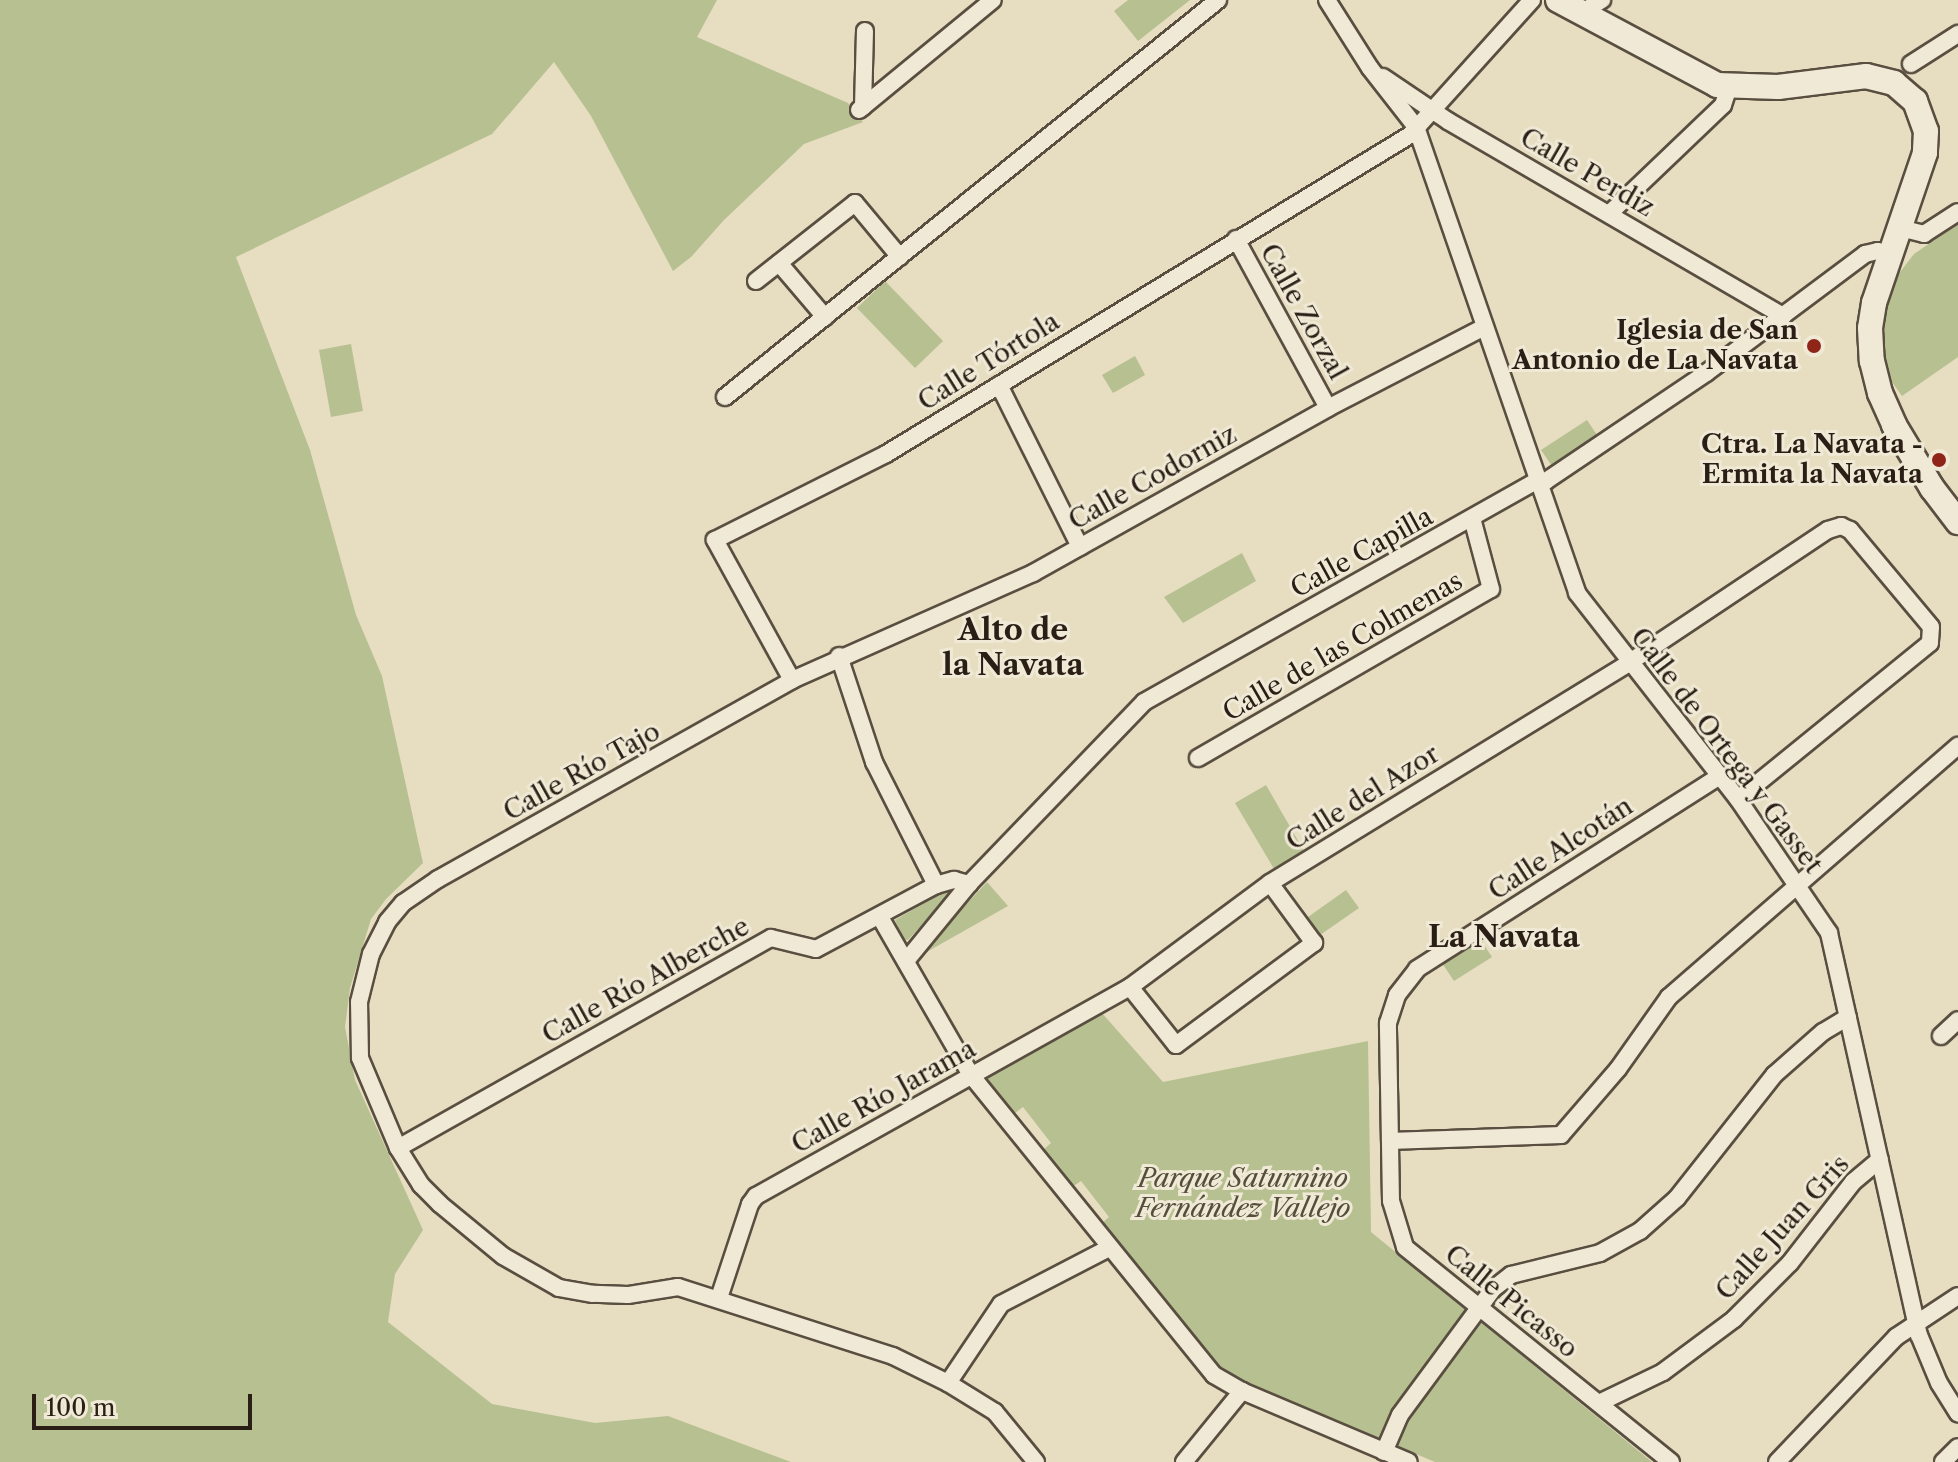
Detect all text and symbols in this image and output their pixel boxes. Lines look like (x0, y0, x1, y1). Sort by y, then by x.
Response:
street label: Calle Perdiz (1514, 122, 1660, 224)
street label: Calle Zorzal (1253, 239, 1353, 385)
street label: Calle Tórtola (912, 306, 1066, 418)
place label: Iglesia de San Antonio de La Navata (1512, 315, 1798, 376)
marker: Iglesia de San Antonio de La Navata (1805, 337, 1823, 355)
street label: Calle Codorniz (1064, 419, 1242, 537)
place label: Ctra. La Navata - Ermita la Navata (1700, 429, 1923, 490)
marker: Ctra. La Navata - Ermita la Navata (1930, 451, 1948, 469)
street label: Calle Capilla (1286, 501, 1438, 605)
street label: Calle de las Colmenas (1218, 566, 1468, 728)
district label: Alto de la Navata (942, 612, 1084, 682)
street label: Calle de Ortega y Gasset (1623, 621, 1829, 881)
street label: Calle Río Tajo (498, 716, 666, 828)
street label: Calle del Azor (1280, 738, 1446, 858)
street label: Calle Alcotán (1483, 791, 1639, 907)
street label: Calle Río Alberche (537, 911, 755, 1051)
district label: La Navata (1428, 919, 1580, 955)
street label: Calle Río Jarama (787, 1034, 981, 1160)
street label: Calle Juan Gris (1710, 1149, 1856, 1307)
park label: Parque Saturnino Fernández Vallejo (1136, 1163, 1350, 1224)
street label: Calle Picasso (1438, 1239, 1584, 1365)
scale bar (36, 1378, 256, 1428)
text: 100 m (46, 1393, 115, 1422)

